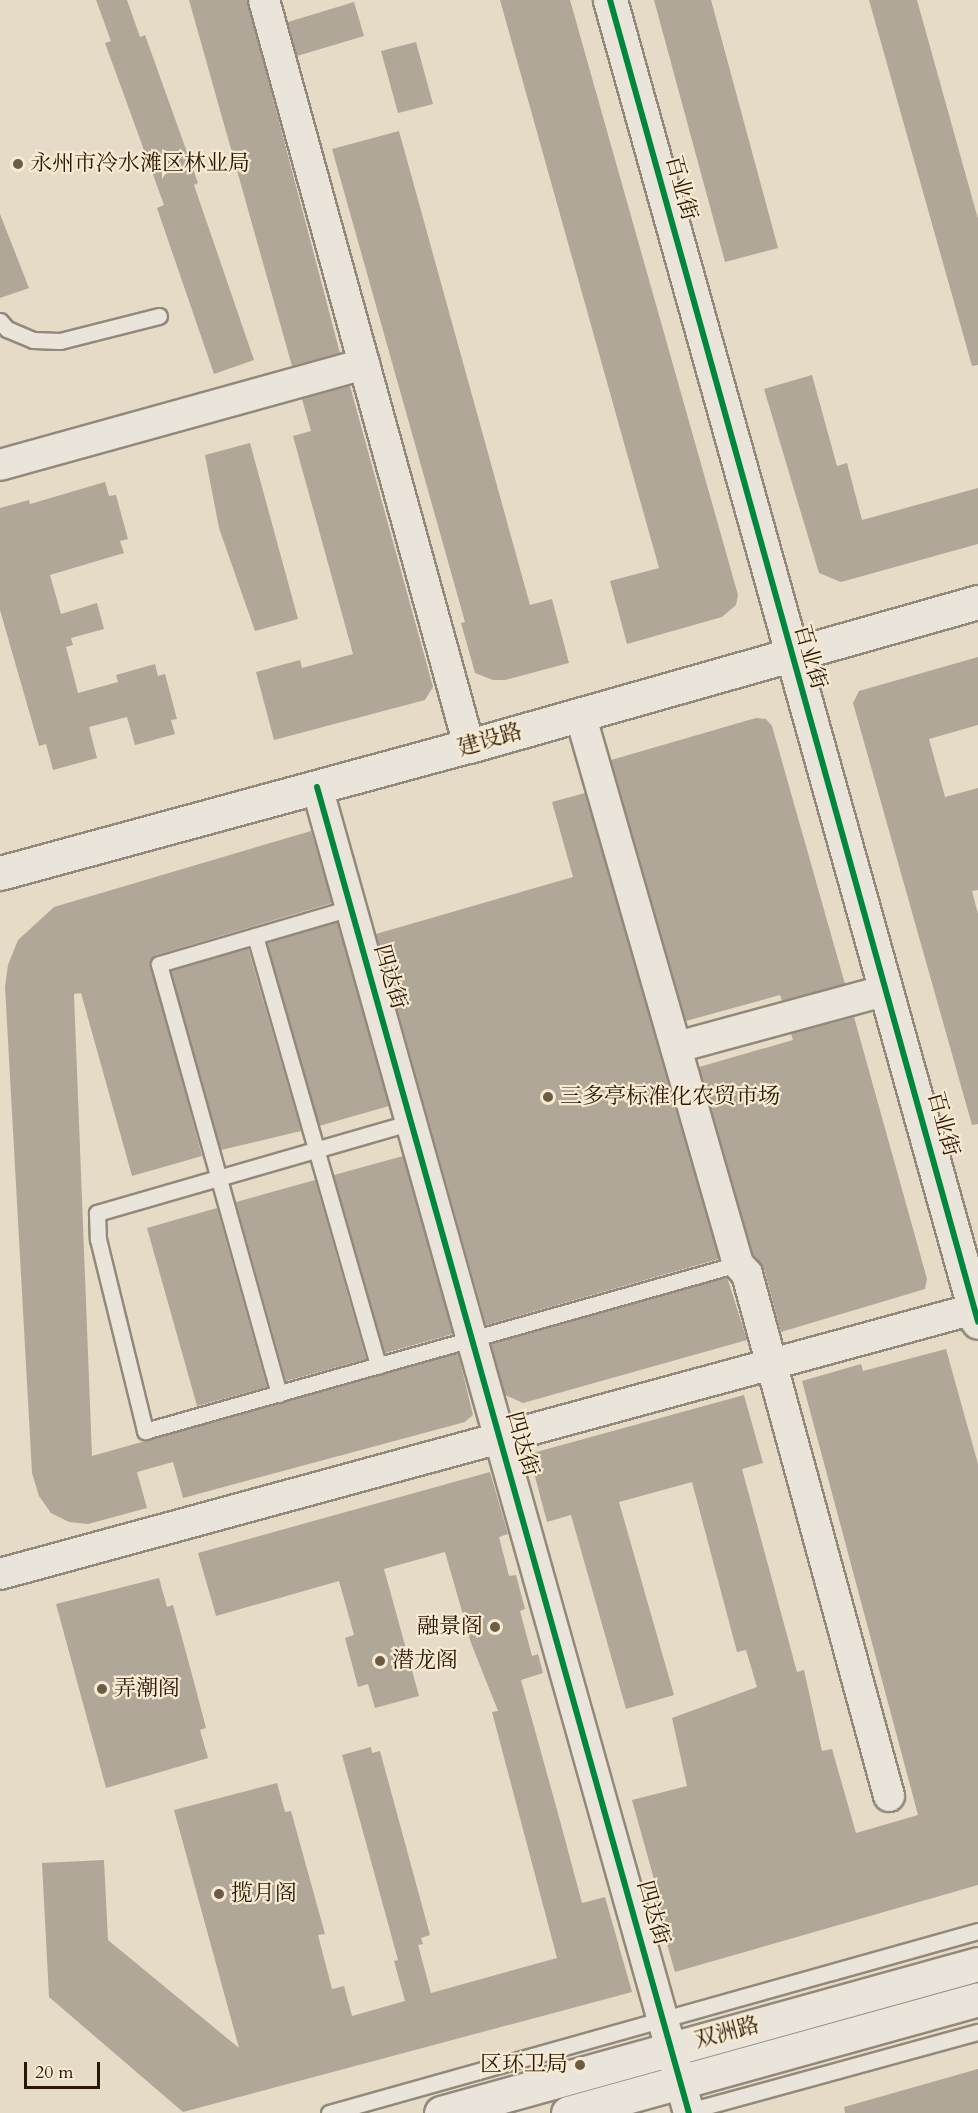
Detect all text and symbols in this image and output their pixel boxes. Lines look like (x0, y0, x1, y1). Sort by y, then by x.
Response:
place label: 永州市冷水滩区林业局 (30, 151, 250, 177)
street label: 百业街 (660, 153, 702, 223)
marker: 永州市冷水滩区林业局 (11, 157, 25, 171)
street label: 百业街 (788, 622, 832, 692)
street label: 建设路 (455, 718, 525, 762)
street label: 四达街 (368, 942, 412, 1012)
place label: 三多亭标准化农贸市场 (560, 1084, 780, 1110)
street label: 百业街 (922, 1089, 964, 1159)
marker: 三多亭标准化农贸市场 (541, 1090, 555, 1104)
street label: 四达街 (500, 1409, 544, 1479)
place label: 融景阁 (417, 1614, 483, 1640)
marker: 融景阁 (488, 1620, 502, 1634)
place label: 潜龙阁 (392, 1648, 458, 1674)
marker: 潜龙阁 (373, 1654, 387, 1668)
place label: 弄潮阁 (114, 1676, 180, 1702)
marker: 弄潮阁 (95, 1682, 109, 1696)
street label: 四达街 (631, 1878, 675, 1948)
place label: 揽月阁 (231, 1881, 297, 1907)
marker: 揽月阁 (212, 1887, 226, 1901)
street label: 双洲路 (692, 2012, 762, 2054)
scale bar (27, 2050, 104, 2088)
place label: 区环卫局 (480, 2052, 568, 2078)
marker: 区环卫局 (573, 2058, 587, 2072)
text: 20 m (35, 2060, 74, 2085)

